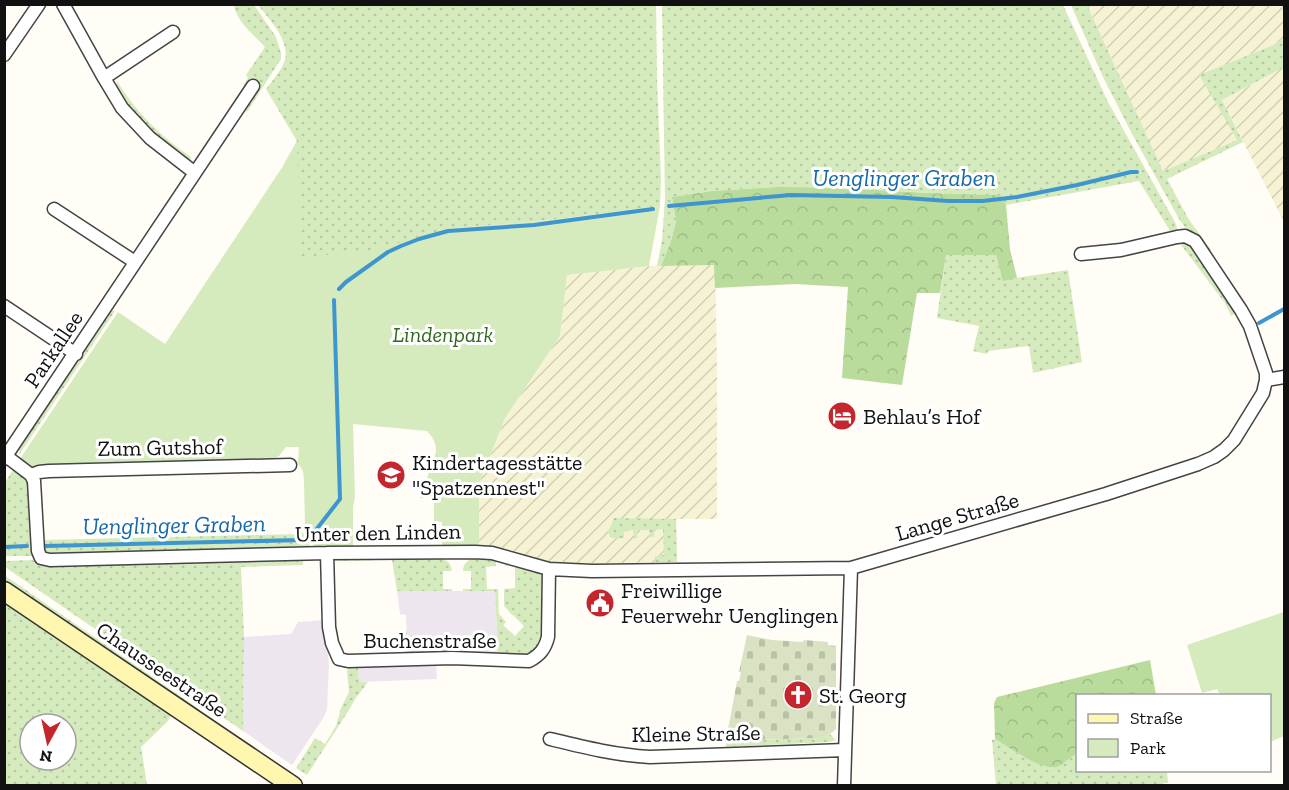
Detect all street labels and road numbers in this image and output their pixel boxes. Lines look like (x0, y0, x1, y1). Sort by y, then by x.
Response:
street label: Parkallee (18, 306, 89, 393)
street label: Zum Gutshof (97, 433, 225, 462)
street label: Lange Straße (892, 486, 1022, 547)
street label: Unter den Linden (295, 518, 462, 547)
street label: Chausseestraße (91, 616, 232, 723)
street label: Buchenstraße (363, 627, 497, 654)
street label: Kleine Straße (631, 719, 761, 748)

